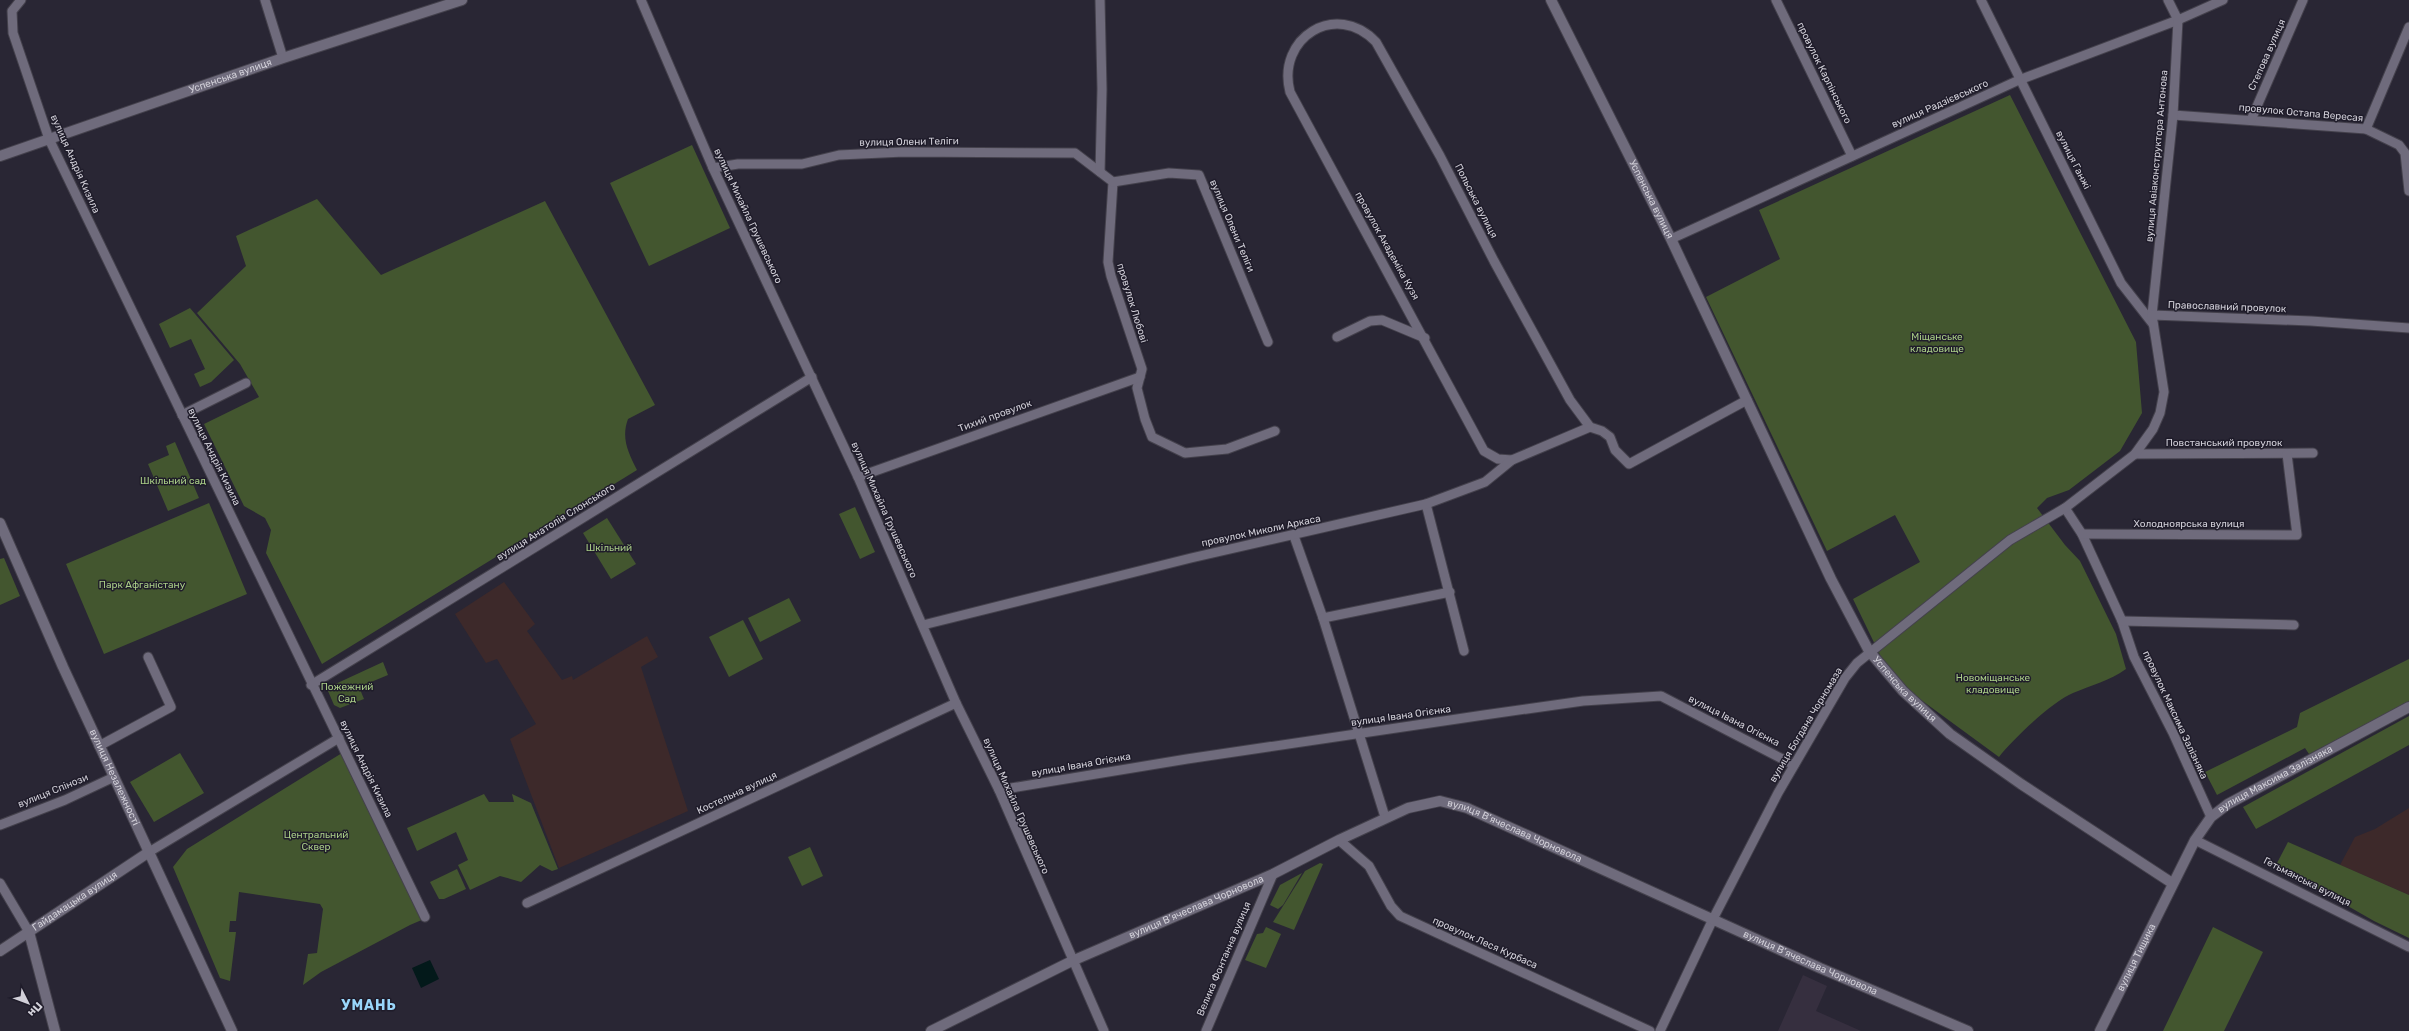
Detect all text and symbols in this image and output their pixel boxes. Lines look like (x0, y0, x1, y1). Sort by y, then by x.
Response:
street label: Степова вулиця (2246, 17, 2288, 93)
street label: провулок Карпінського (1794, 20, 1854, 126)
street label: Успенська вулиця (188, 56, 273, 96)
street label: вулиця Авіаконструктора Антонова (2144, 70, 2170, 242)
street label: вулиця Радзієвського (1890, 77, 1990, 131)
street label: провулок Остапа Вересая (2238, 102, 2364, 124)
street label: вулиця Андрія Кизила (48, 113, 102, 215)
street label: вулиця Ганжі (2053, 129, 2093, 191)
street label: вулиця Олени Теліги (859, 135, 959, 149)
street label: вулиця Михайла Грушевського (711, 147, 785, 286)
street label: Успенська вулиця (1626, 158, 1676, 241)
street label: Польська вулиця (1452, 162, 1500, 240)
street label: вулиця Олени Теліги (1207, 178, 1257, 274)
street label: провулок Академіка Кузя (1352, 190, 1422, 302)
street label: провулок Любові (1114, 262, 1150, 344)
street label: Православний провулок (2168, 299, 2287, 315)
park label: Міщанське кладовище (1910, 331, 1964, 355)
street label: Тихий провулок (957, 397, 1034, 435)
street label: вулиця Андрія Кизила (185, 406, 243, 508)
street label: Повстанський провулок (2166, 437, 2283, 449)
street label: вулиця Михайла Грушевського (849, 440, 920, 580)
park label: Шкільний сад (140, 475, 206, 487)
street label: вулиця Анатолія Слонського (494, 480, 618, 564)
street label: провулок Миколи Аркаса (1200, 513, 1322, 549)
street label: Холодноярська вулиця (2134, 518, 2244, 530)
park label: Шкільний (586, 542, 632, 554)
park label: Парк Афганістану (99, 579, 186, 591)
street label: провулок Максима Залізняка (2140, 649, 2210, 781)
street label: Успенська вулиця (1870, 654, 1939, 725)
street label: вулиця Богдана Чорномаза (1767, 665, 1845, 785)
park label: Новоміщанське кладовище (1956, 672, 2031, 696)
park label: Пожежний Сад (321, 681, 373, 705)
street label: вулиця Івана Огієнка (1686, 693, 1782, 749)
street label: вулиця Івана Огієнка (1350, 703, 1452, 729)
street label: вулиця Андрія Кизила (337, 718, 395, 820)
street label: вулиця Незалежності (87, 728, 142, 827)
street label: вулиця Михайла Грушевського (981, 736, 1052, 876)
street label: вулиця Максима Залізняка (2215, 743, 2335, 816)
street label: вулиця Івана Огієнка (1030, 750, 1132, 780)
street label: Костельна вулиця (695, 769, 779, 817)
street label: вулиця Спінози (16, 771, 90, 811)
street label: вулиця В’ячеслава Чорновола (1446, 797, 1584, 865)
park label: Центральний Сквер (284, 829, 348, 853)
street label: Гетьманська вулиця (2261, 855, 2353, 909)
street label: Гайдамацька вулиця (30, 869, 120, 934)
street label: вулиця В’ячеслава Чорновола (1127, 873, 1266, 942)
street label: Велика Фонтанна вулиця (1194, 900, 1254, 1018)
street label: провулок Леся Курбаса (1431, 914, 1539, 972)
street label: вулиця Тищика (2115, 922, 2158, 993)
street label: вулиця В’ячеслава Чорновола (1741, 928, 1879, 998)
north arrow (8, 983, 48, 1023)
district label: УМАНЬ (341, 997, 397, 1014)
text: Пн (25, 999, 45, 1019)

